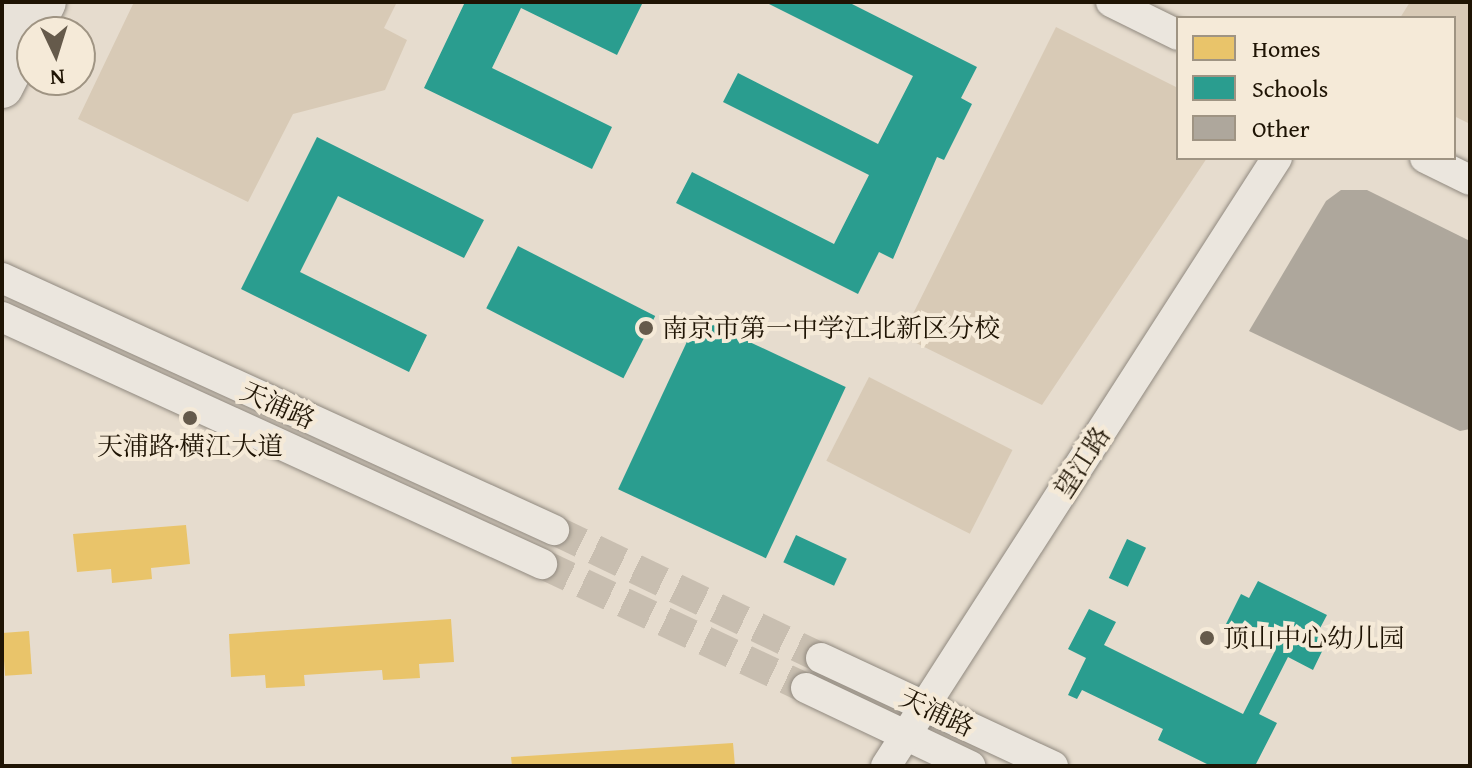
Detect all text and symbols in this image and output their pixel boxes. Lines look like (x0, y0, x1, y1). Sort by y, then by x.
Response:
north arrow (16, 16, 96, 96)
legend (1176, 16, 1456, 160)
text: Homes (1252, 31, 1321, 66)
text: N (49, 61, 66, 94)
text: Schools (1252, 71, 1328, 106)
text: Other (1252, 111, 1310, 146)
place label: 南京市第一中学江北新区分校 (662, 312, 1000, 344)
marker: 南京市第一中学江北新区分校 (637, 319, 655, 337)
street label: 天浦路 (236, 375, 320, 435)
marker: 天浦路·横江大道 (181, 409, 199, 427)
street label: 望江路 (1048, 421, 1116, 503)
place label: 天浦路·横江大道 (97, 430, 283, 462)
place label: 顶山中心幼儿园 (1223, 622, 1405, 654)
marker: 顶山中心幼儿园 (1198, 629, 1216, 647)
street label: 天浦路 (895, 681, 979, 743)

